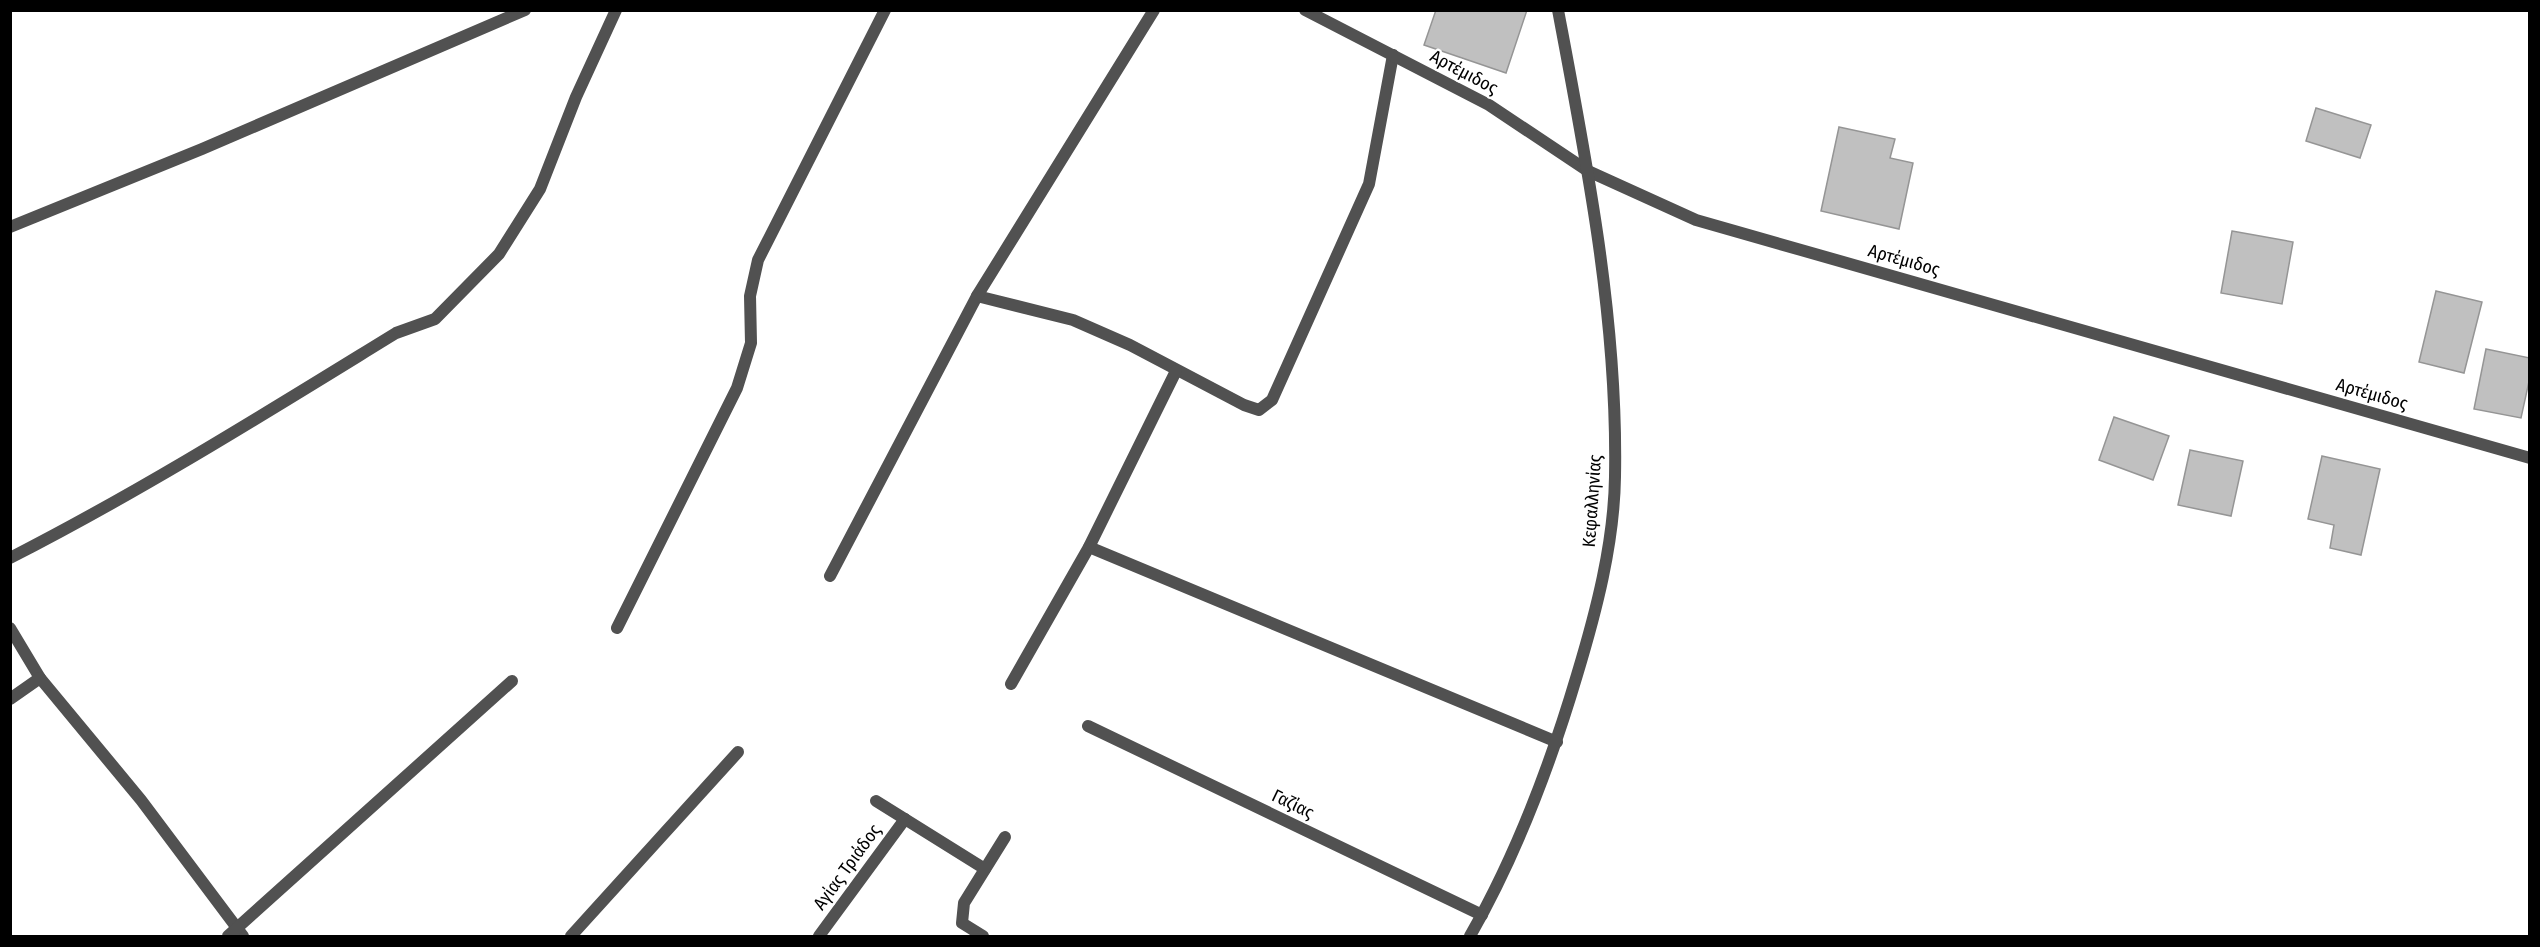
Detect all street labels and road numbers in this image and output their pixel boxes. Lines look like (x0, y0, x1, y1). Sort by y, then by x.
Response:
street label: Αρτέμιδος (1426, 45, 1502, 99)
street label: Αρτέμιδος (1866, 239, 1943, 281)
street label: Αρτέμιδος (2334, 373, 2411, 415)
street label: Κεφαλληνίας (1578, 454, 1606, 548)
street label: Γαζίας (1268, 784, 1318, 824)
street label: Αγίας Τριάδος (809, 819, 886, 914)

